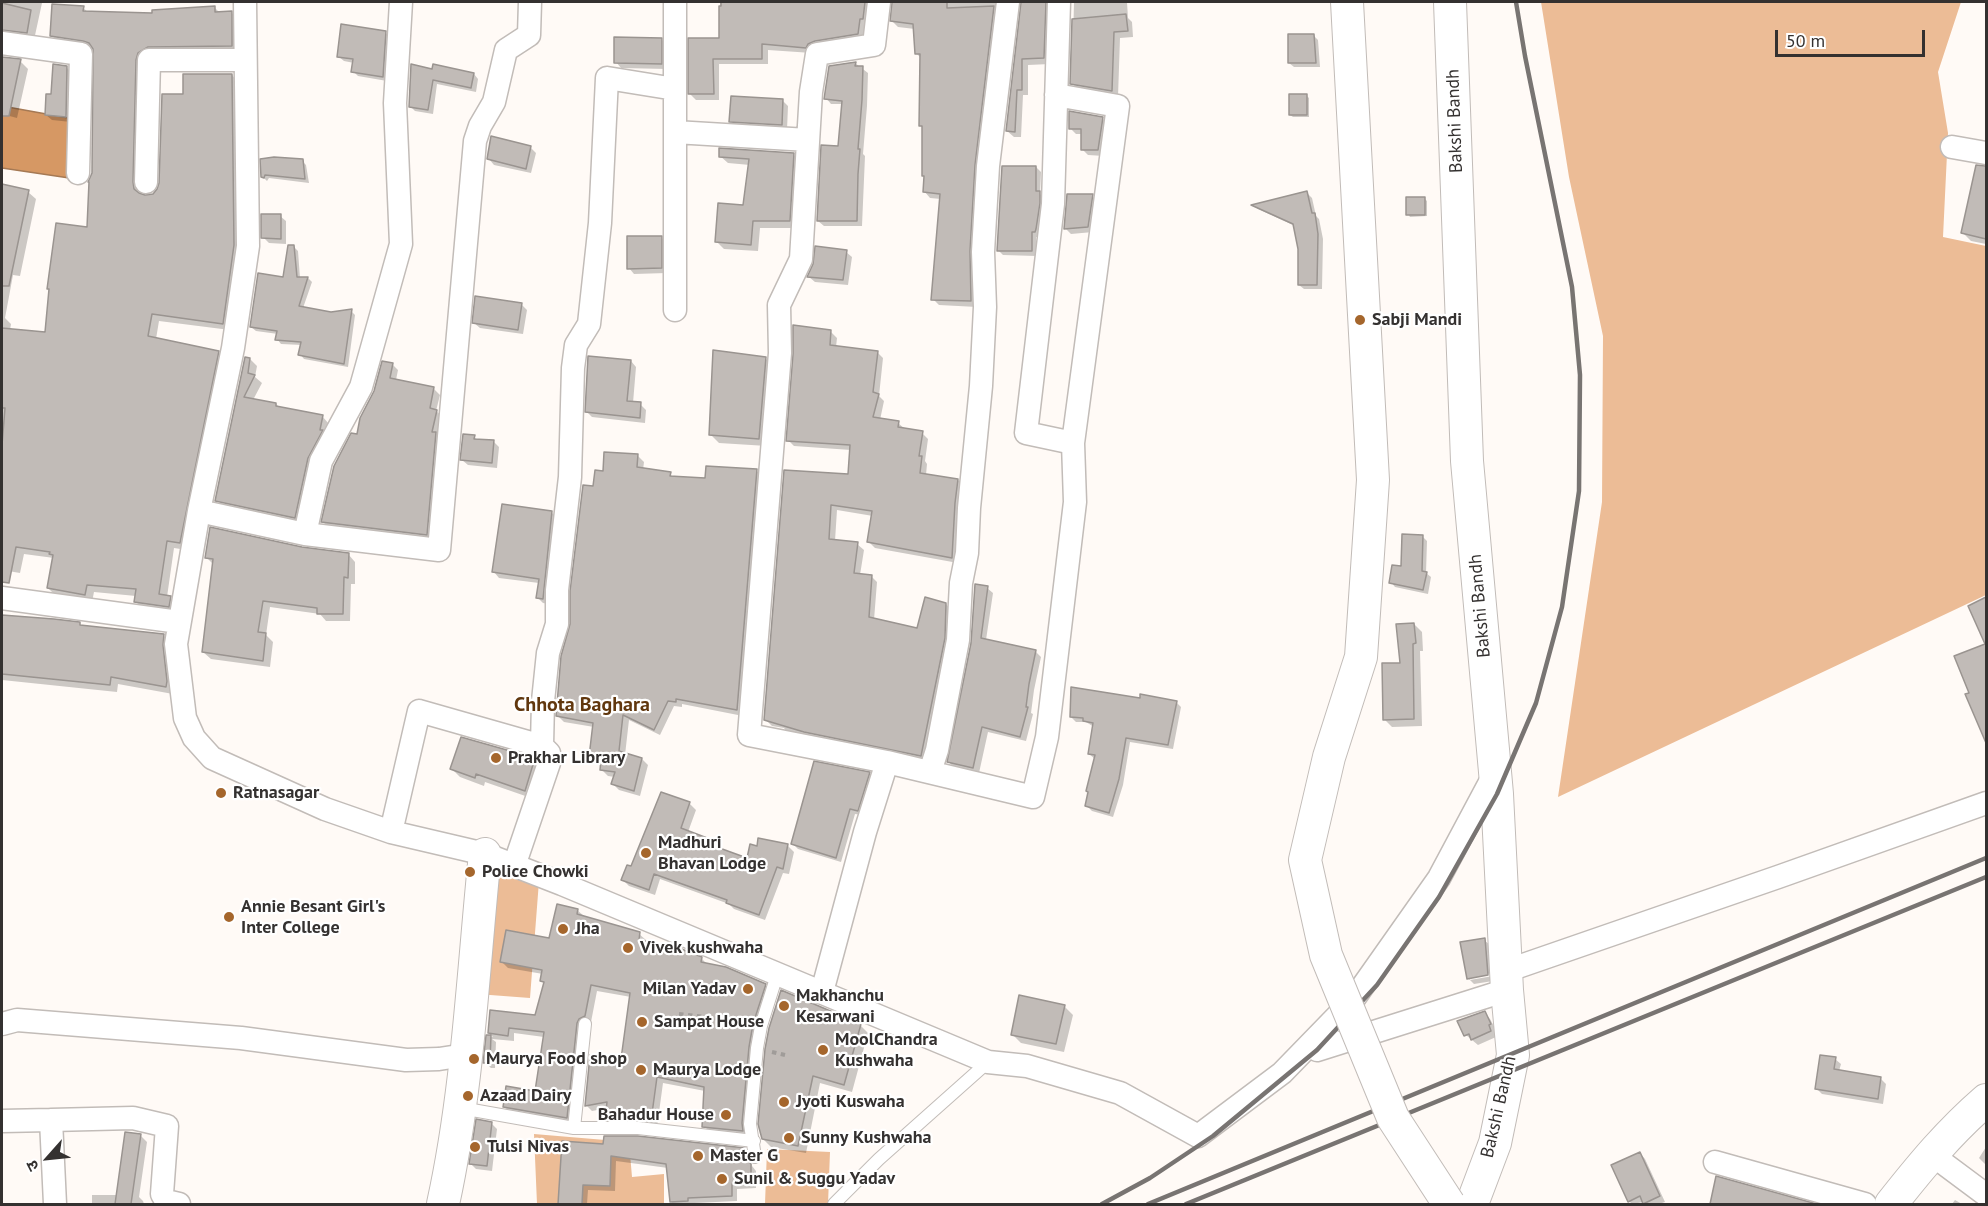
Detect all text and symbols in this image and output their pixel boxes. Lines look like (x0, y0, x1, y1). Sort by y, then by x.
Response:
scale bar (1778, 18, 1928, 56)
text: 50 m (1786, 29, 1825, 52)
street label: Bakshi Bandh (1442, 69, 1468, 173)
place label: Sabji Mandi (1372, 309, 1462, 331)
marker: Sabji Mandi (1353, 313, 1367, 327)
street label: Bakshi Bandh (1465, 553, 1495, 659)
district label: Chhota Baghara (514, 693, 650, 717)
place label: Prakhar Library (508, 747, 625, 769)
marker: Prakhar Library (489, 751, 503, 765)
place label: Ratnasagar (233, 782, 319, 804)
marker: Ratnasagar (214, 786, 228, 800)
place label: Madhuri Bhavan Lodge (658, 832, 766, 874)
marker: Madhuri Bhavan Lodge (639, 846, 653, 860)
place label: Police Chowki (482, 861, 589, 883)
marker: Police Chowki (463, 865, 477, 879)
place label: Annie Besant Girl's Inter College (241, 896, 385, 938)
marker: Annie Besant Girl's Inter College (222, 910, 236, 924)
place label: Jha (575, 918, 600, 940)
marker: Jha (556, 922, 570, 936)
place label: Vivek kushwaha (640, 937, 763, 959)
marker: Vivek kushwaha (621, 941, 635, 955)
place label: Milan Yadav (643, 978, 736, 1000)
marker: Milan Yadav (741, 982, 755, 996)
place label: Makhanchu Kesarwani (796, 985, 884, 1028)
marker: Makhanchu Kesarwani (777, 999, 791, 1013)
place label: Sampat House (654, 1011, 764, 1033)
marker: Sampat House (635, 1015, 649, 1029)
place label: MoolChandra Kushwaha (835, 1029, 938, 1072)
marker: MoolChandra Kushwaha (816, 1043, 830, 1057)
place label: Maurya Food shop (486, 1048, 627, 1070)
marker: Maurya Food shop (467, 1052, 481, 1066)
street label: Bakshi Bandh (1477, 1054, 1521, 1160)
place label: Maurya Lodge (653, 1059, 761, 1081)
marker: Maurya Lodge (634, 1063, 648, 1077)
place label: Azaad Dairy (480, 1085, 571, 1107)
marker: Azaad Dairy (461, 1089, 475, 1103)
place label: Jyoti Kuswaha (796, 1091, 905, 1113)
marker: Jyoti Kuswaha (777, 1095, 791, 1109)
place label: Bahadur House (598, 1104, 714, 1126)
marker: Bahadur House (719, 1108, 733, 1122)
place label: Sunny Kushwaha (801, 1127, 932, 1149)
north arrow (18, 1128, 78, 1188)
marker: Sunny Kushwaha (782, 1131, 796, 1145)
place label: Tulsi Nivas (487, 1136, 569, 1158)
marker: Tulsi Nivas (468, 1140, 482, 1154)
place label: Master G (710, 1145, 778, 1167)
marker: Master G (691, 1149, 705, 1163)
text: उ (21, 1157, 43, 1175)
place label: Sunil & Suggu Yadav (734, 1168, 895, 1190)
marker: Sunil & Suggu Yadav (715, 1172, 729, 1186)

